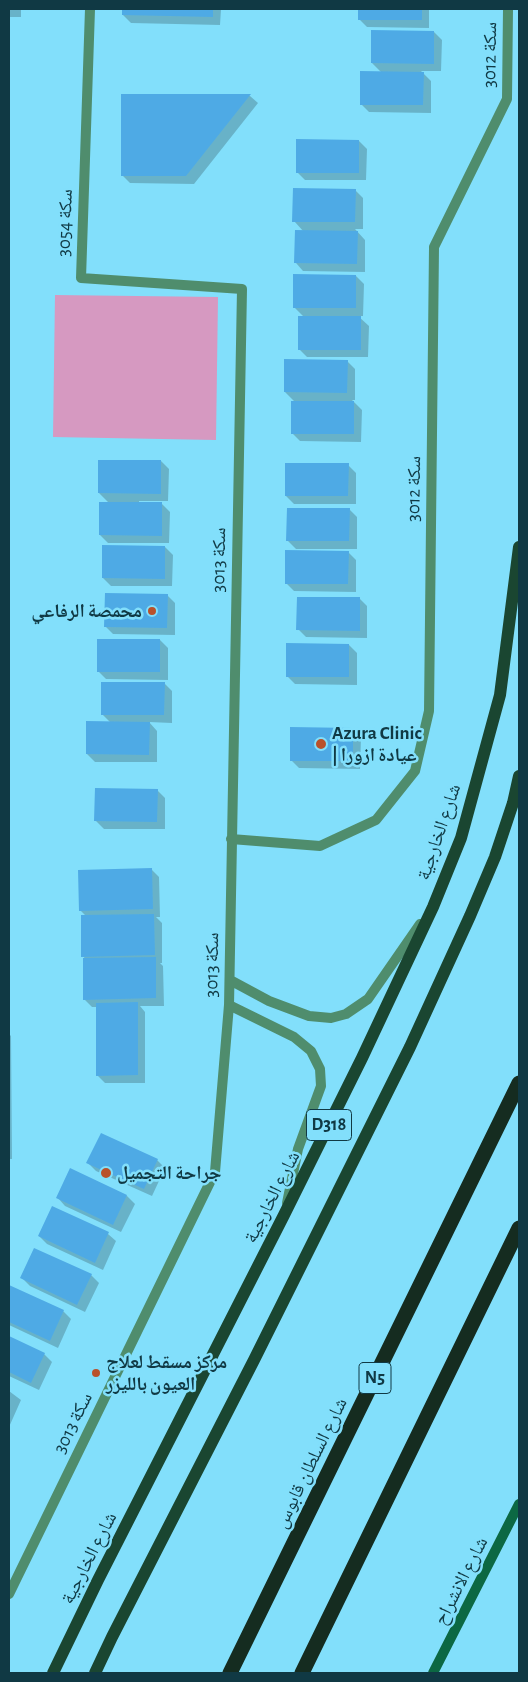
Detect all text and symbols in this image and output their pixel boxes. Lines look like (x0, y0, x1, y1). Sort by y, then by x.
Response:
street label: سكة 3012 (478, 22, 502, 88)
street label: سكة 3054 (52, 189, 78, 257)
street label: سكة 3012 (402, 456, 426, 522)
street label: سكة 3013 (207, 527, 231, 593)
place label: محمصة الرفاعي (31, 600, 142, 622)
marker: محمصة الرفاعي (146, 605, 158, 617)
place label: Azura Clinic | عيادة ازورا (332, 722, 422, 766)
marker: Azura Clinic | عيادة ازورا (314, 737, 328, 751)
street label: شارع الخارجية (412, 781, 466, 883)
street label: سكة 3013 (200, 932, 224, 998)
road number: D318 (306, 1110, 352, 1140)
street label: شارع الخارجية (239, 1147, 305, 1247)
place label: جراحة التجميل (117, 1162, 222, 1184)
marker: جراحة التجميل (99, 1166, 113, 1180)
place label: مركز مسقط لعلاج العيون بالليزر (106, 1351, 227, 1395)
road number: N5 (359, 1362, 391, 1394)
marker: مركز مسقط لعلاج العيون بالليزر (90, 1367, 102, 1379)
street label: سكة 3013 (48, 1389, 98, 1457)
street label: شارع السلطان قابوس (270, 1394, 352, 1532)
street label: شارع الخارجية (56, 1508, 122, 1608)
street label: شارع الانشراح (429, 1533, 493, 1629)

